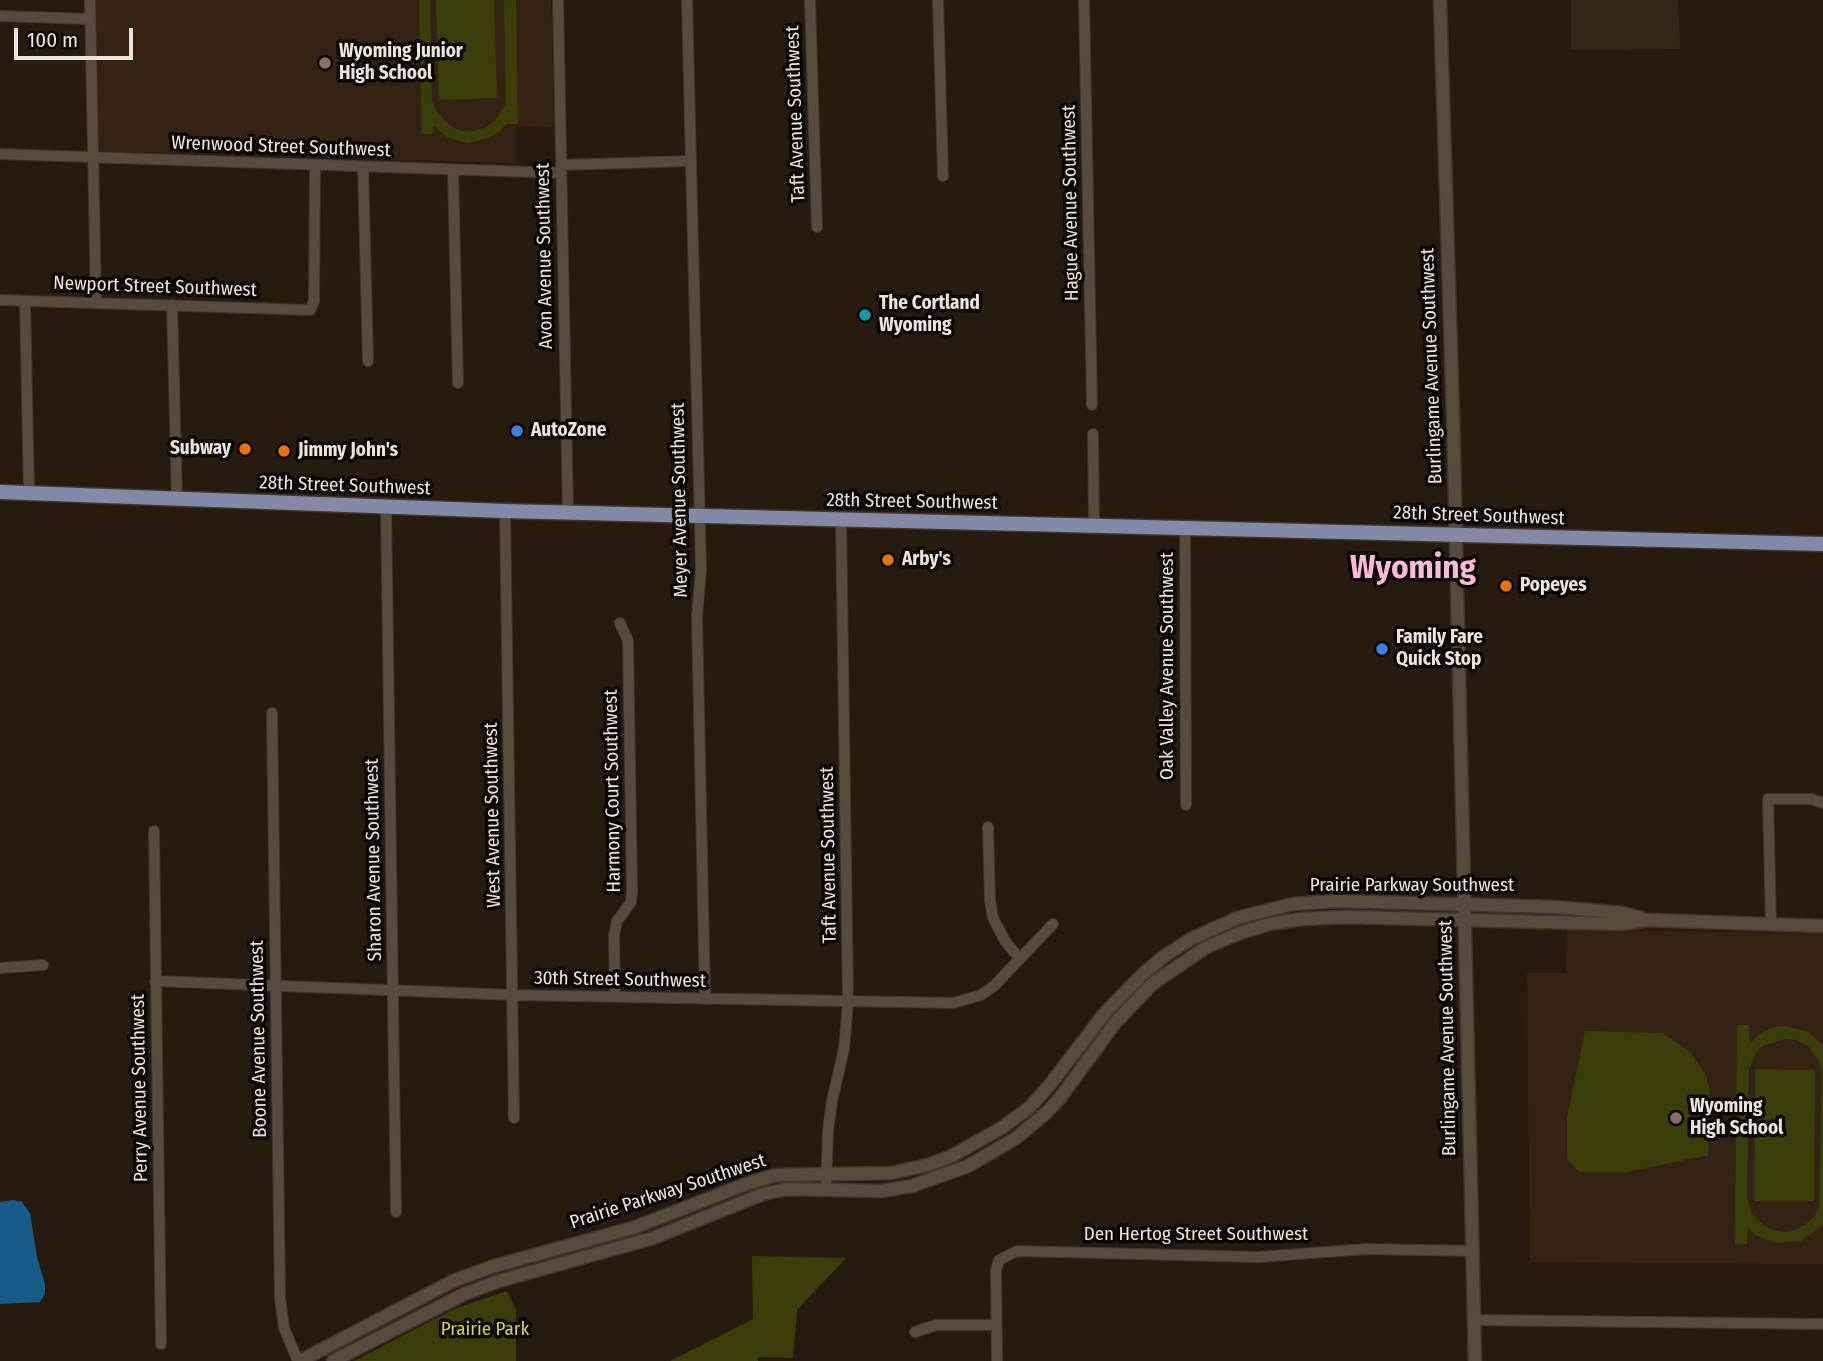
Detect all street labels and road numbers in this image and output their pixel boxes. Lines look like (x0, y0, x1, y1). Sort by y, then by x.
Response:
street label: Taft Avenue Southwest (782, 25, 810, 203)
street label: Hague Avenue Southwest (1058, 105, 1084, 301)
street label: Wrenwood Street Southwest (171, 132, 391, 162)
street label: Avon Avenue Southwest (532, 163, 558, 349)
street label: Burlingame Avenue Southwest (1416, 247, 1448, 485)
street label: Newport Street Southwest (53, 272, 257, 302)
street label: Meyer Avenue Southwest (667, 402, 693, 598)
street label: 28th Street Southwest (259, 472, 431, 500)
street label: 28th Street Southwest (826, 489, 998, 515)
street label: 28th Street Southwest (1393, 502, 1565, 530)
street label: Oak Valley Avenue Southwest (1157, 552, 1179, 780)
street label: Harmony Court Southwest (600, 689, 626, 893)
street label: West Avenue Southwest (480, 722, 506, 908)
street label: Sharon Avenue Southwest (361, 759, 387, 961)
street label: Taft Avenue Southwest (816, 766, 842, 944)
street label: Prairie Parkway Southwest (1310, 875, 1514, 897)
street label: Burlingame Avenue Southwest (1435, 920, 1461, 1156)
street label: Boone Avenue Southwest (246, 940, 272, 1138)
street label: 30th Street Southwest (534, 967, 706, 993)
street label: Perry Avenue Southwest (127, 994, 153, 1182)
street label: Prairie Parkway Southwest (567, 1150, 769, 1234)
street label: Den Hertog Street Southwest (1084, 1224, 1308, 1246)

